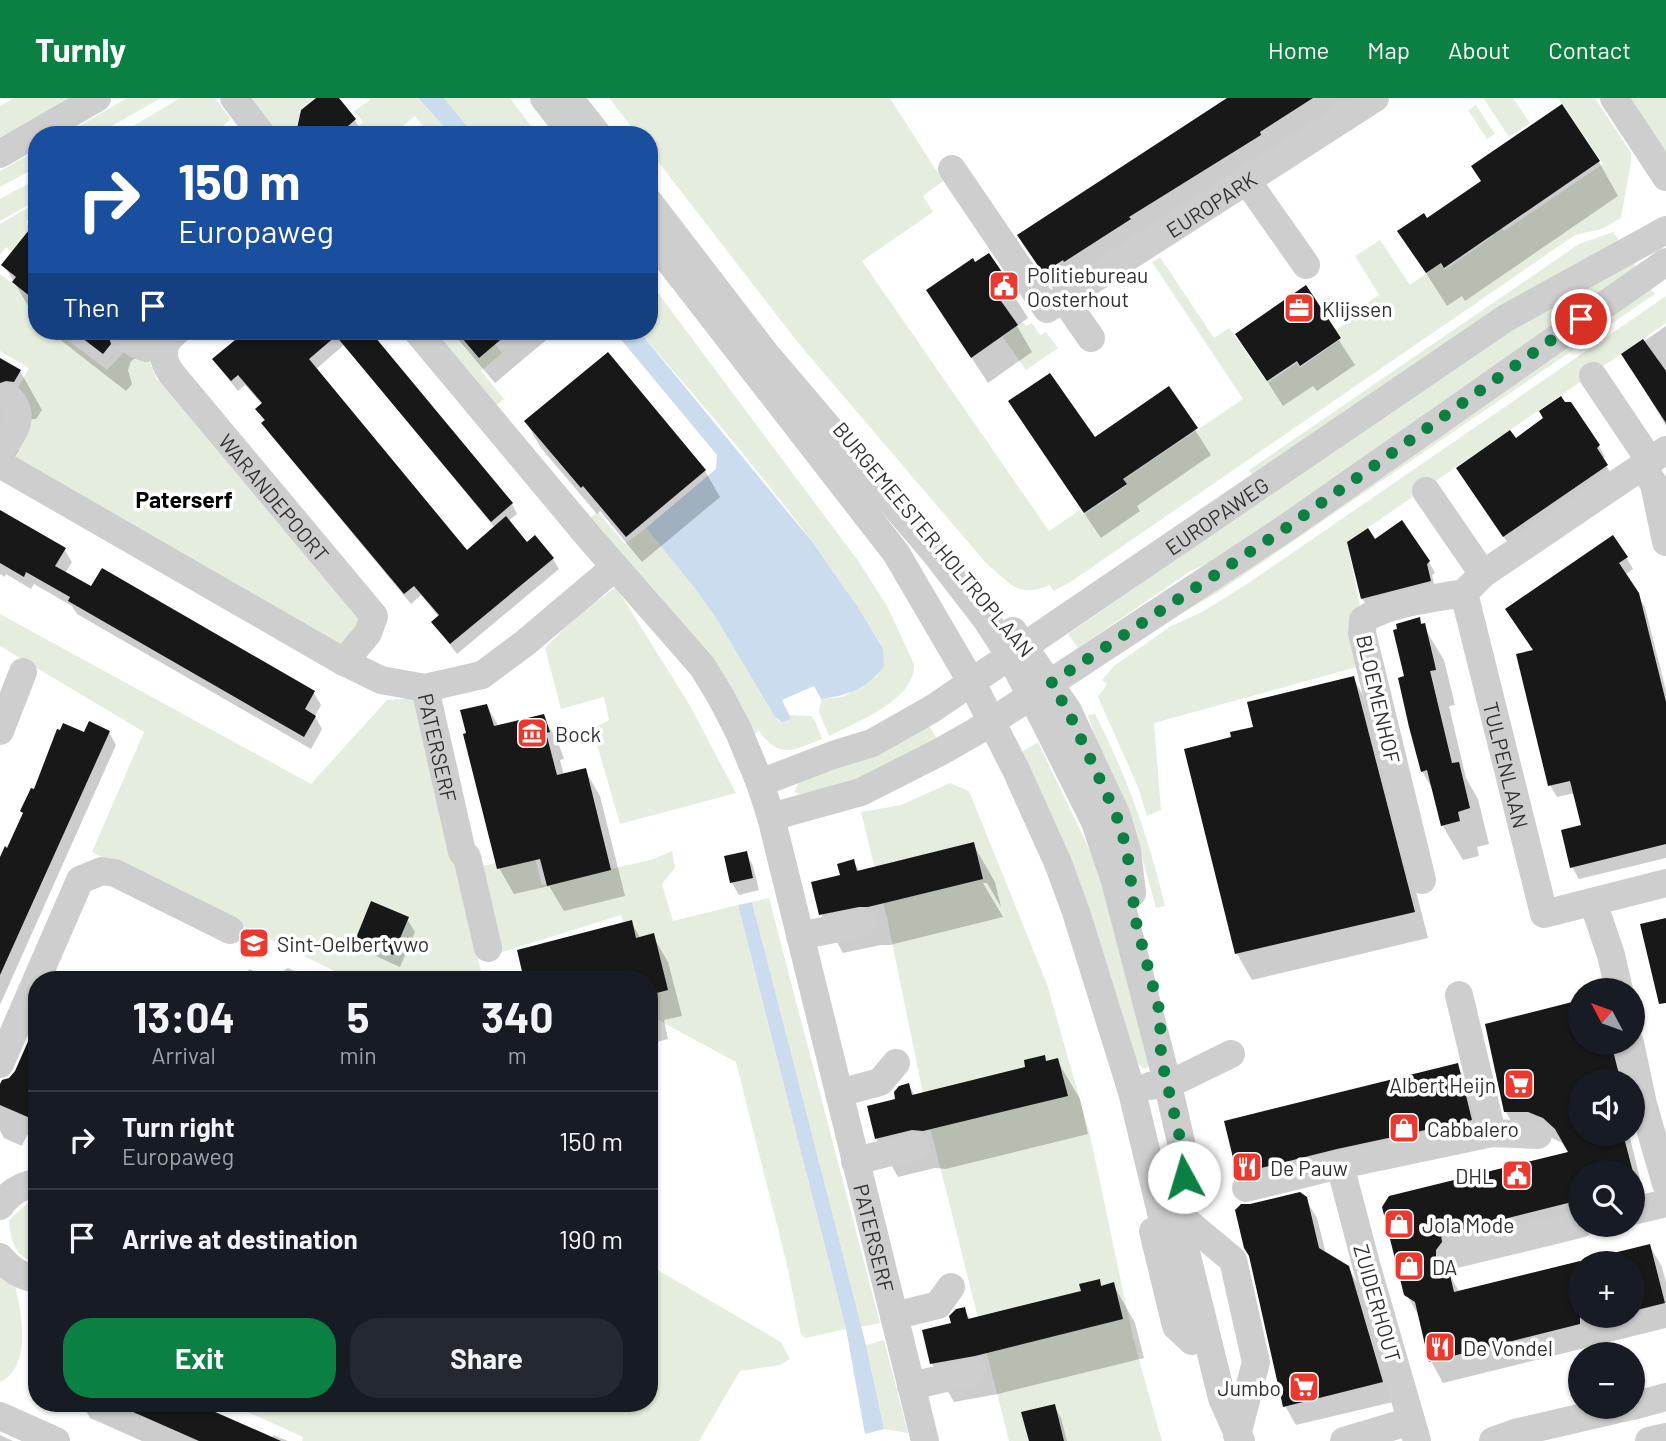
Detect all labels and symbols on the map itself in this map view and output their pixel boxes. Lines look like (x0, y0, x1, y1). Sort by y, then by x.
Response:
street label: EUROPARK (1161, 165, 1261, 242)
place label: Politiebureau Oosterhout (1027, 262, 1148, 311)
public building icon: Politiebureau Oosterhout (987, 269, 1021, 303)
pin (1551, 289, 1611, 349)
office icon: Klijssen (1282, 291, 1316, 325)
place label: Klijssen (1322, 296, 1393, 321)
street label: BURGEMEESTER HOLTROPLAAN (828, 417, 1040, 661)
street label: WARANDEPOORT (214, 428, 335, 566)
street label: EUROPAWEG (1160, 471, 1273, 559)
district label: Paterserf (135, 485, 233, 513)
street label: BLOEMENHOF (1352, 632, 1406, 766)
street label: PATERSERF (414, 691, 463, 804)
street label: TULPENLAAN (1479, 699, 1535, 831)
museum icon: Bock (515, 716, 549, 750)
place label: Bock (555, 721, 601, 746)
school or university icon: Sint-Oelbert vwo (237, 926, 271, 960)
place label: Sint-Oelbert vwo (277, 931, 429, 956)
north arrow (1568, 978, 1645, 1055)
supermarket icon: Albert Heijn (1502, 1067, 1536, 1101)
place label: Albert Heijn (1389, 1072, 1496, 1097)
shop icon: Cabbalero (1387, 1111, 1421, 1145)
place label: Cabbalero (1427, 1116, 1519, 1141)
position arrow (1147, 1140, 1221, 1214)
restaurant icon: De Pauw (1230, 1150, 1264, 1184)
place label: De Pauw (1270, 1155, 1348, 1180)
public building icon: DHL (1500, 1158, 1534, 1192)
place label: DHL (1455, 1163, 1494, 1188)
street label: PATERSERF (849, 1181, 900, 1295)
shop icon: Jola Mode (1382, 1207, 1416, 1241)
place label: Jola Mode (1422, 1212, 1514, 1237)
street label: ZUIDERHOUT (1349, 1241, 1407, 1365)
shop icon: DA (1392, 1249, 1426, 1283)
place label: DA (1432, 1254, 1457, 1279)
restaurant icon: De Vondel (1423, 1330, 1457, 1364)
place label: De Vondel (1463, 1335, 1553, 1360)
supermarket icon: Jumbo (1287, 1370, 1321, 1404)
place label: Jumbo (1218, 1375, 1281, 1400)

